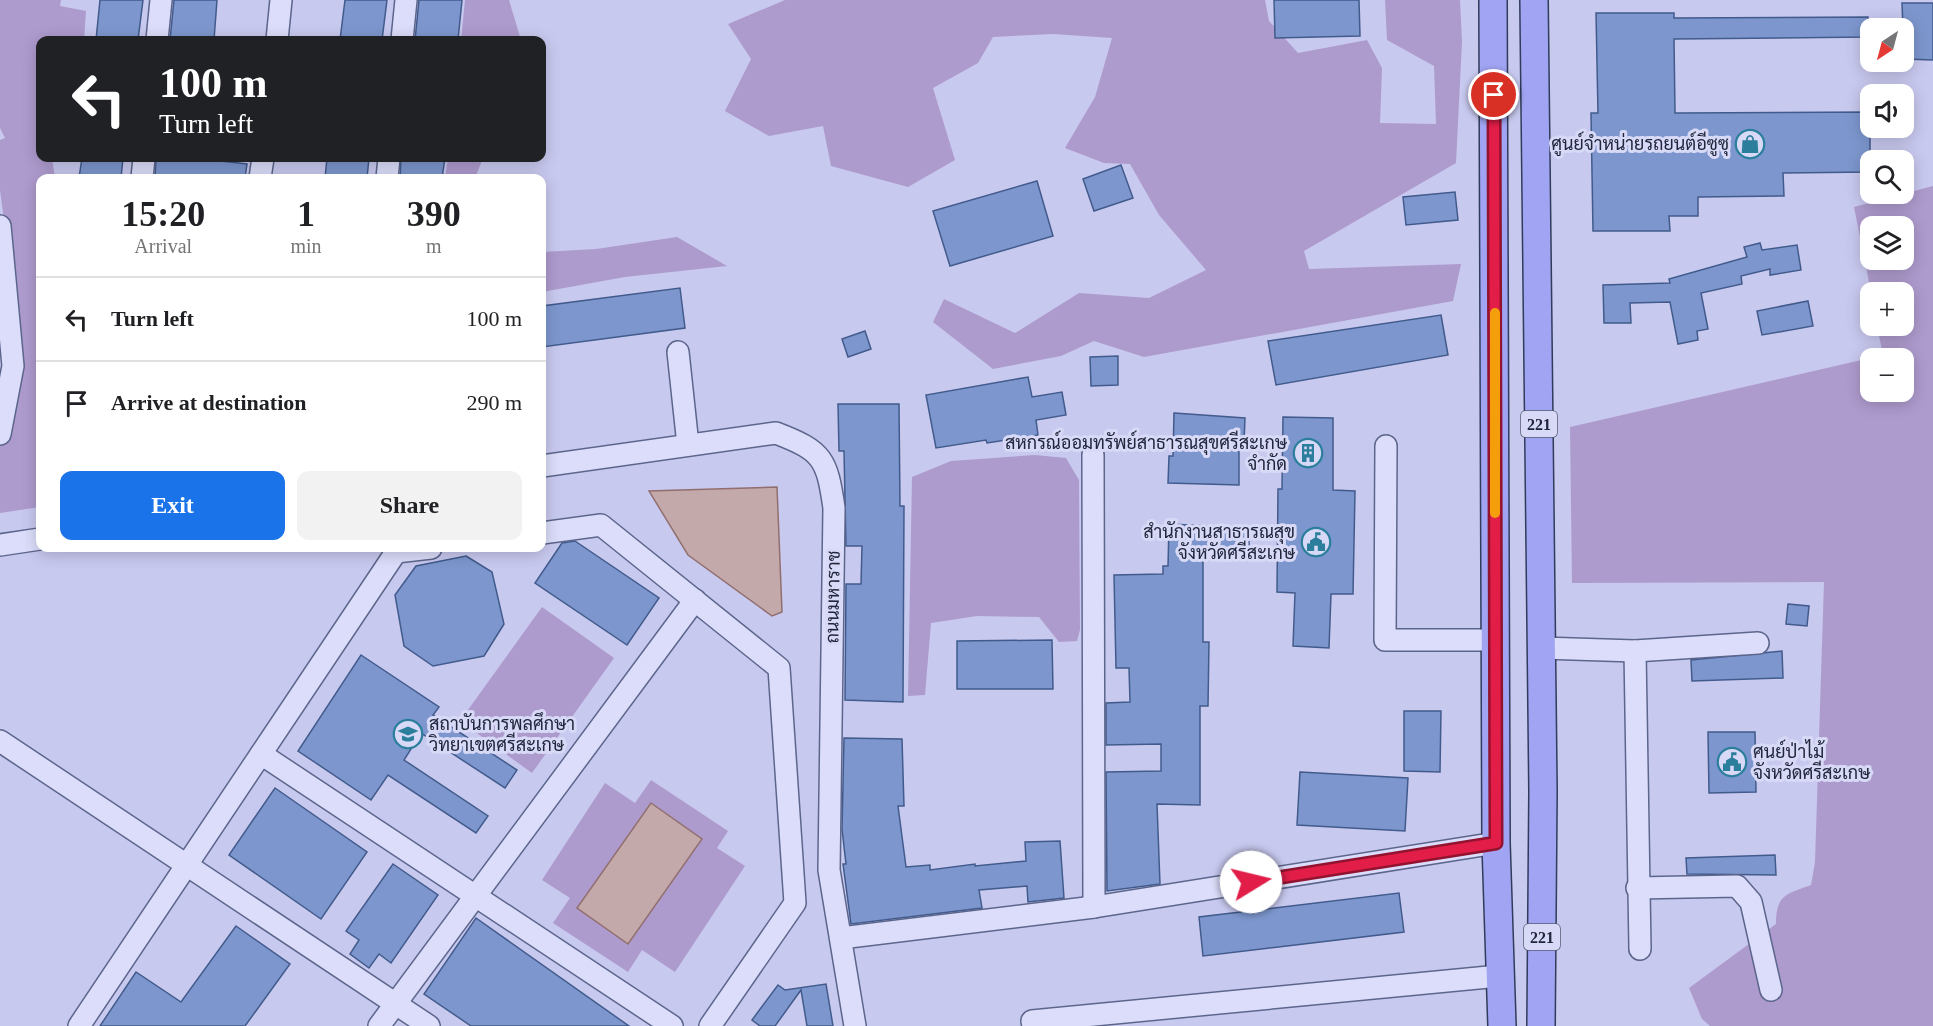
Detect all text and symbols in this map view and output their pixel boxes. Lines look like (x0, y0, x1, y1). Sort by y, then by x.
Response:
north arrow (1860, 18, 1914, 72)
map controls (1860, 18, 1914, 402)
icon: left (60, 60, 138, 138)
text: 100 m (159, 60, 268, 106)
pin (1468, 69, 1519, 120)
icon: arrive (1477, 78, 1510, 111)
button: sound (1860, 84, 1914, 138)
text: Turn left (159, 109, 253, 139)
shop icon: ศูนย์จำหน่ายรถยนต์อีซูซุ (1734, 128, 1766, 160)
place label: ศูนย์จำหน่ายรถยนต์อีซูซุ (1551, 131, 1729, 157)
button: search (1860, 150, 1914, 204)
text: 15:20 (121, 194, 205, 234)
text: 1 (297, 194, 315, 234)
text: 390 (407, 194, 461, 234)
button: layers (1860, 216, 1914, 270)
text: Arrival (134, 235, 192, 257)
text: min (290, 235, 322, 257)
text: m (426, 235, 442, 257)
button: + (1860, 282, 1914, 336)
icon: left (60, 303, 93, 336)
text: Turn left (111, 306, 194, 331)
text: 100 m (466, 306, 522, 331)
button: − (1860, 348, 1914, 402)
icon: arrive (60, 387, 93, 420)
text: Arrive at destination (111, 390, 307, 415)
text: 290 m (466, 390, 522, 415)
road number: 221 (1521, 411, 1557, 437)
place label: สหกรณ์ออมทรัพย์สาธารณสุขศรีสะเกษ จำกัด (1005, 430, 1288, 474)
building icon: สหกรณ์ออมทรัพย์สาธารณสุขศรีสะเกษ จำกัด (1292, 437, 1324, 469)
button: Exit (60, 471, 285, 540)
button: Share (297, 471, 522, 540)
place label: สำนักงานสาธารณสุข จังหวัดศรีสะเกษ (1143, 521, 1296, 563)
public building icon: สำนักงานสาธารณสุข จังหวัดศรีสะเกษ (1300, 526, 1332, 558)
street label: ถนนมหาราช (822, 550, 844, 644)
place label: สถาบันการพลศึกษา วิทยาเขตศรีสะเกษ (428, 712, 575, 755)
school or university icon: สถาบันการพลศึกษา วิทยาเขตศรีสะเกษ (392, 718, 424, 750)
place label: ศูนย์ป่าไม้ จังหวัดศรีสะเกษ (1753, 739, 1871, 783)
public building icon: ศูนย์ป่าไม้ จังหวัดศรีสะเกษ (1716, 746, 1748, 778)
position arrow (1219, 850, 1283, 914)
road number: 221 (1524, 924, 1560, 950)

